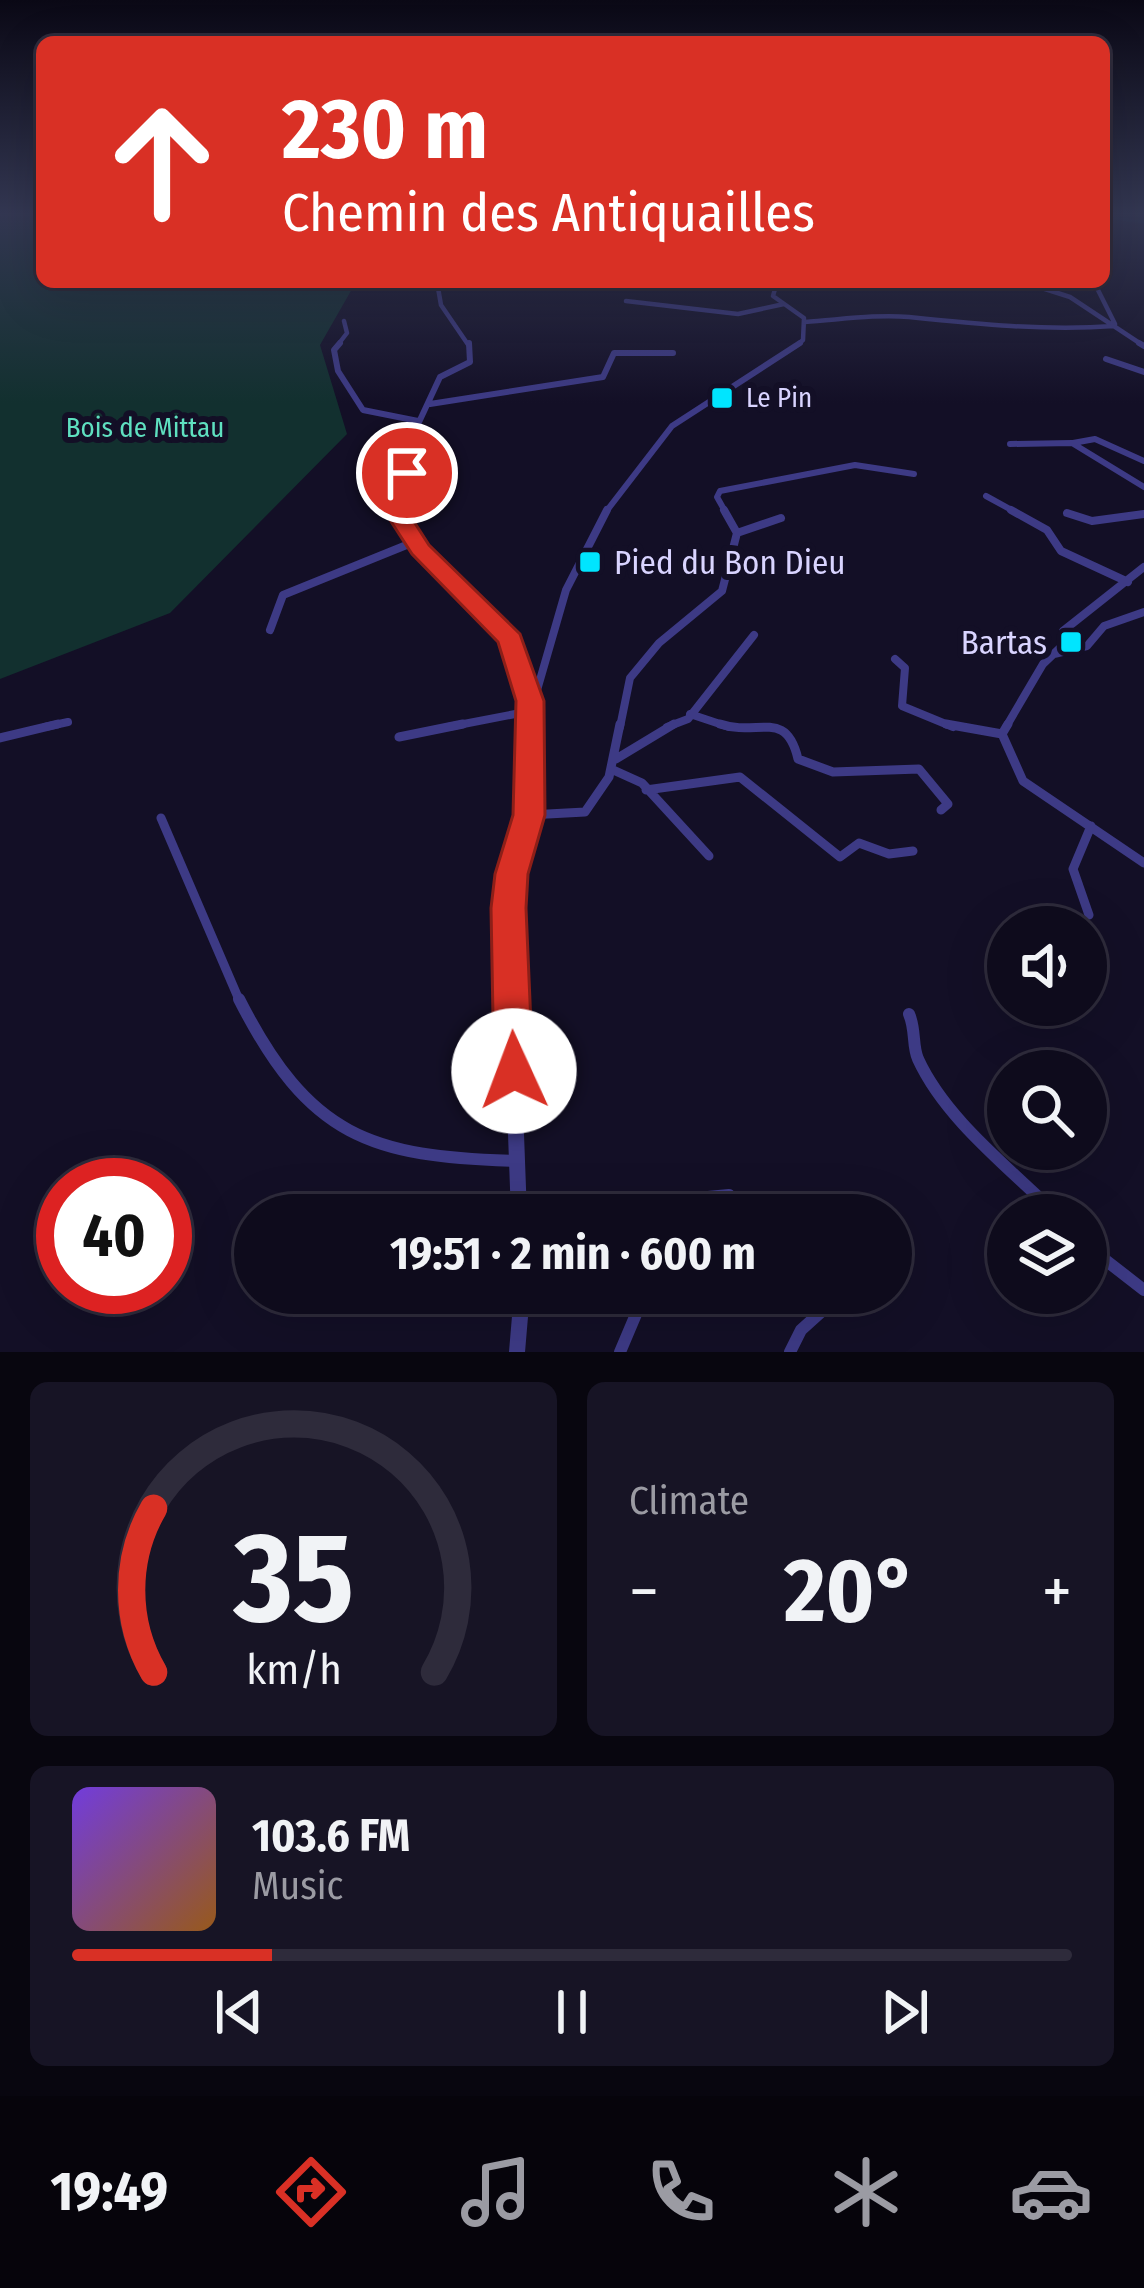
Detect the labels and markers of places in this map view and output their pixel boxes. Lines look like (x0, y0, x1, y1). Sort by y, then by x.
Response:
place label: Le Pin (746, 382, 812, 414)
marker: Le Pin (709, 385, 735, 411)
pin (356, 422, 458, 524)
place label: Pied du Bon Dieu (614, 543, 846, 583)
marker: Pied du Bon Dieu (577, 549, 603, 575)
place label: Bartas (961, 623, 1047, 663)
marker: Bartas (1058, 629, 1084, 655)

